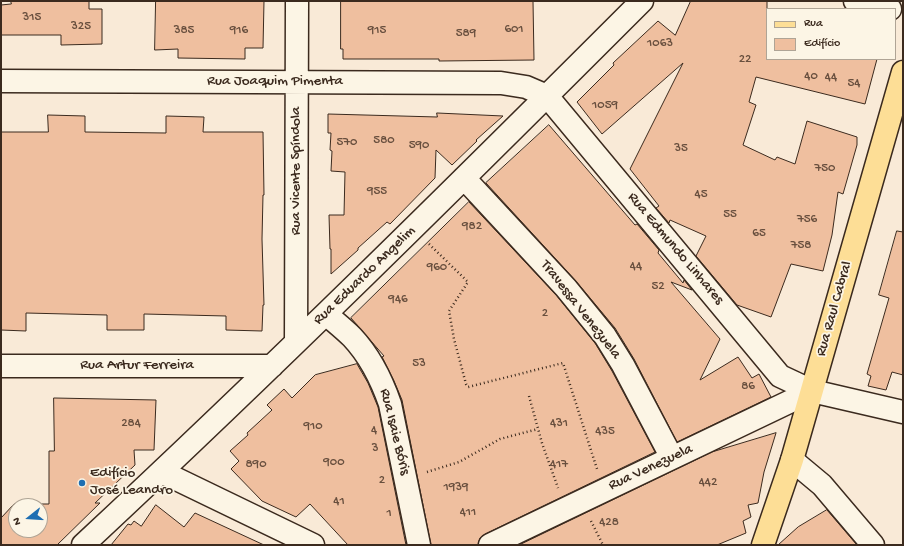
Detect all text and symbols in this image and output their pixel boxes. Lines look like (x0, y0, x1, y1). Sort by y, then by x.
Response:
legend (766, 8, 896, 60)
house number: 315 (23, 10, 41, 26)
text: Rua (804, 17, 823, 31)
house number: 325 (71, 19, 91, 35)
house number: 601 (504, 22, 524, 38)
house number: 385 (174, 23, 194, 39)
house number: 916 (230, 23, 248, 39)
house number: 915 (368, 23, 386, 39)
house number: 589 (456, 26, 476, 42)
house number: 1063 (647, 36, 673, 52)
text: Edifício (804, 37, 840, 51)
house number: 22 (739, 52, 751, 68)
house number: 40 (804, 69, 818, 85)
house number: 44 (825, 70, 837, 86)
street label: Rua Joaquim Pimenta (207, 73, 343, 91)
house number: 54 (848, 76, 860, 92)
house number: 1059 (592, 98, 618, 114)
street label: Rua Vicente Spíndola (288, 107, 306, 235)
house number: 580 (373, 133, 395, 149)
house number: 570 (337, 135, 357, 151)
house number: 590 (409, 138, 429, 154)
house number: 35 (674, 141, 688, 157)
house number: 750 (815, 161, 835, 177)
house number: 955 (367, 184, 387, 200)
house number: 45 (695, 187, 707, 203)
street label: Rua Edmundo Linhares (623, 189, 727, 309)
house number: 55 (723, 207, 737, 223)
house number: 756 (797, 212, 817, 228)
house number: 982 (462, 219, 482, 235)
street label: Rua Eduardo Angelim (310, 223, 420, 329)
house number: 65 (752, 226, 766, 242)
house number: 758 (791, 238, 811, 254)
street label: Travessa Venezuela (536, 257, 624, 363)
house number: 44 (630, 259, 642, 275)
street label: Rua Raul Cabral (813, 259, 857, 359)
house number: 960 (427, 260, 447, 276)
house number: 52 (651, 279, 665, 295)
house number: 946 (388, 292, 408, 308)
house number: 2 (542, 306, 548, 322)
house number: 53 (412, 356, 426, 372)
street label: Rua Artur Ferreira (80, 357, 194, 375)
house number: 86 (741, 379, 755, 395)
street label: Rua Isaie Bóris (375, 387, 413, 477)
house number: 284 (121, 416, 141, 432)
house number: 431 (550, 416, 568, 432)
house number: 910 (303, 419, 323, 435)
house number: 4 (371, 423, 377, 439)
house number: 435 (595, 424, 615, 440)
house number: 3 (372, 441, 378, 457)
street label: Rua Venezuela (606, 441, 696, 495)
house number: 900 (323, 455, 345, 471)
house number: 890 (245, 457, 267, 473)
house number: 417 (550, 457, 568, 473)
place label: Edifício José Leandro (90, 465, 173, 500)
house number: 2 (379, 473, 385, 489)
house number: 442 (699, 475, 717, 491)
marker: Edifício José Leandro (77, 478, 87, 488)
house number: 1939 (443, 480, 469, 496)
house number: 41 (333, 494, 345, 510)
north arrow (8, 498, 48, 538)
house number: 411 (460, 505, 476, 521)
house number: 1 (386, 506, 392, 522)
house number: 428 (599, 515, 619, 531)
text: N (11, 516, 24, 526)

